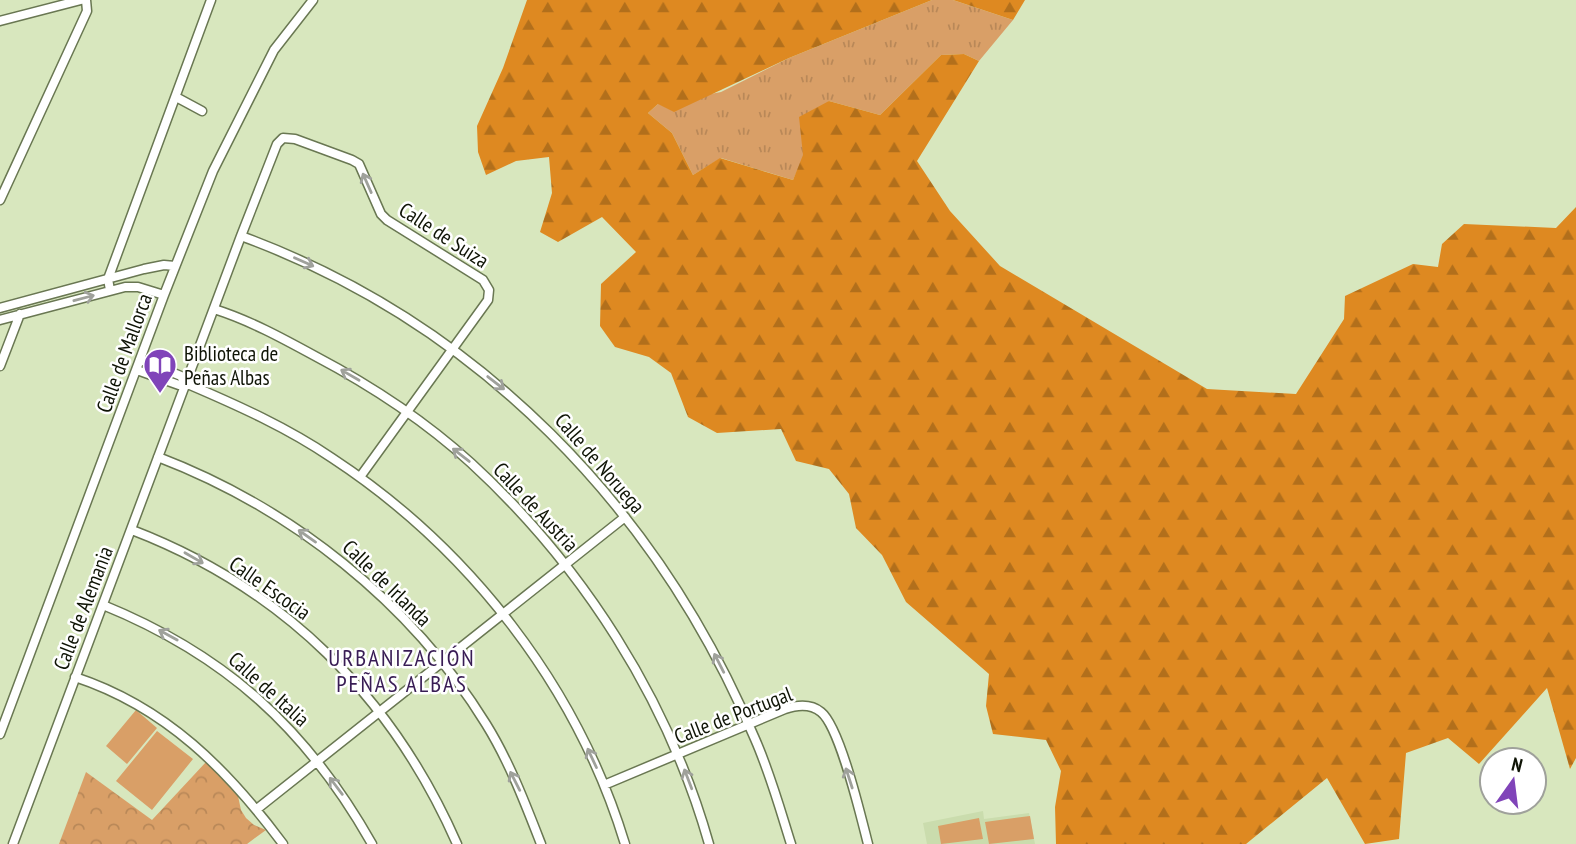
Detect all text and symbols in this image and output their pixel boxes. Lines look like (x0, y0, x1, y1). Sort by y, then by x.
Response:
one-way arrow (360, 173, 373, 194)
street label: Calle de Suiza (394, 196, 494, 274)
one-way arrow (293, 255, 314, 269)
one-way arrow (73, 290, 95, 303)
street label: Calle de Mallorca (90, 290, 158, 416)
place label: Biblioteca de Peñas Albas (184, 340, 278, 391)
library icon: Biblioteca de Peñas Albas (141, 346, 179, 395)
one-way arrow (341, 368, 361, 382)
one-way arrow (486, 375, 504, 390)
street label: Calle de Noruega (549, 407, 651, 519)
one-way arrow (453, 448, 471, 463)
street label: Calle de Austria (488, 456, 584, 558)
one-way arrow (298, 529, 317, 543)
street label: Calle de Irlanda (337, 534, 437, 632)
street label: Calle de Alemania (47, 542, 119, 674)
street label: Calle Escocia (224, 550, 316, 626)
one-way arrow (183, 551, 203, 565)
one-way arrow (159, 628, 179, 642)
district label: URBANIZACIÓN PEÑAS ALBAS (328, 643, 476, 698)
street label: Calle de Italia (223, 646, 315, 732)
one-way arrow (711, 653, 725, 674)
street label: Calle de Portugal (670, 680, 796, 750)
north arrow (1478, 746, 1548, 816)
one-way arrow (584, 748, 598, 769)
text: N (1509, 752, 1525, 777)
one-way arrow (842, 768, 855, 790)
one-way arrow (681, 769, 693, 791)
one-way arrow (507, 771, 521, 792)
one-way arrow (329, 777, 343, 796)

